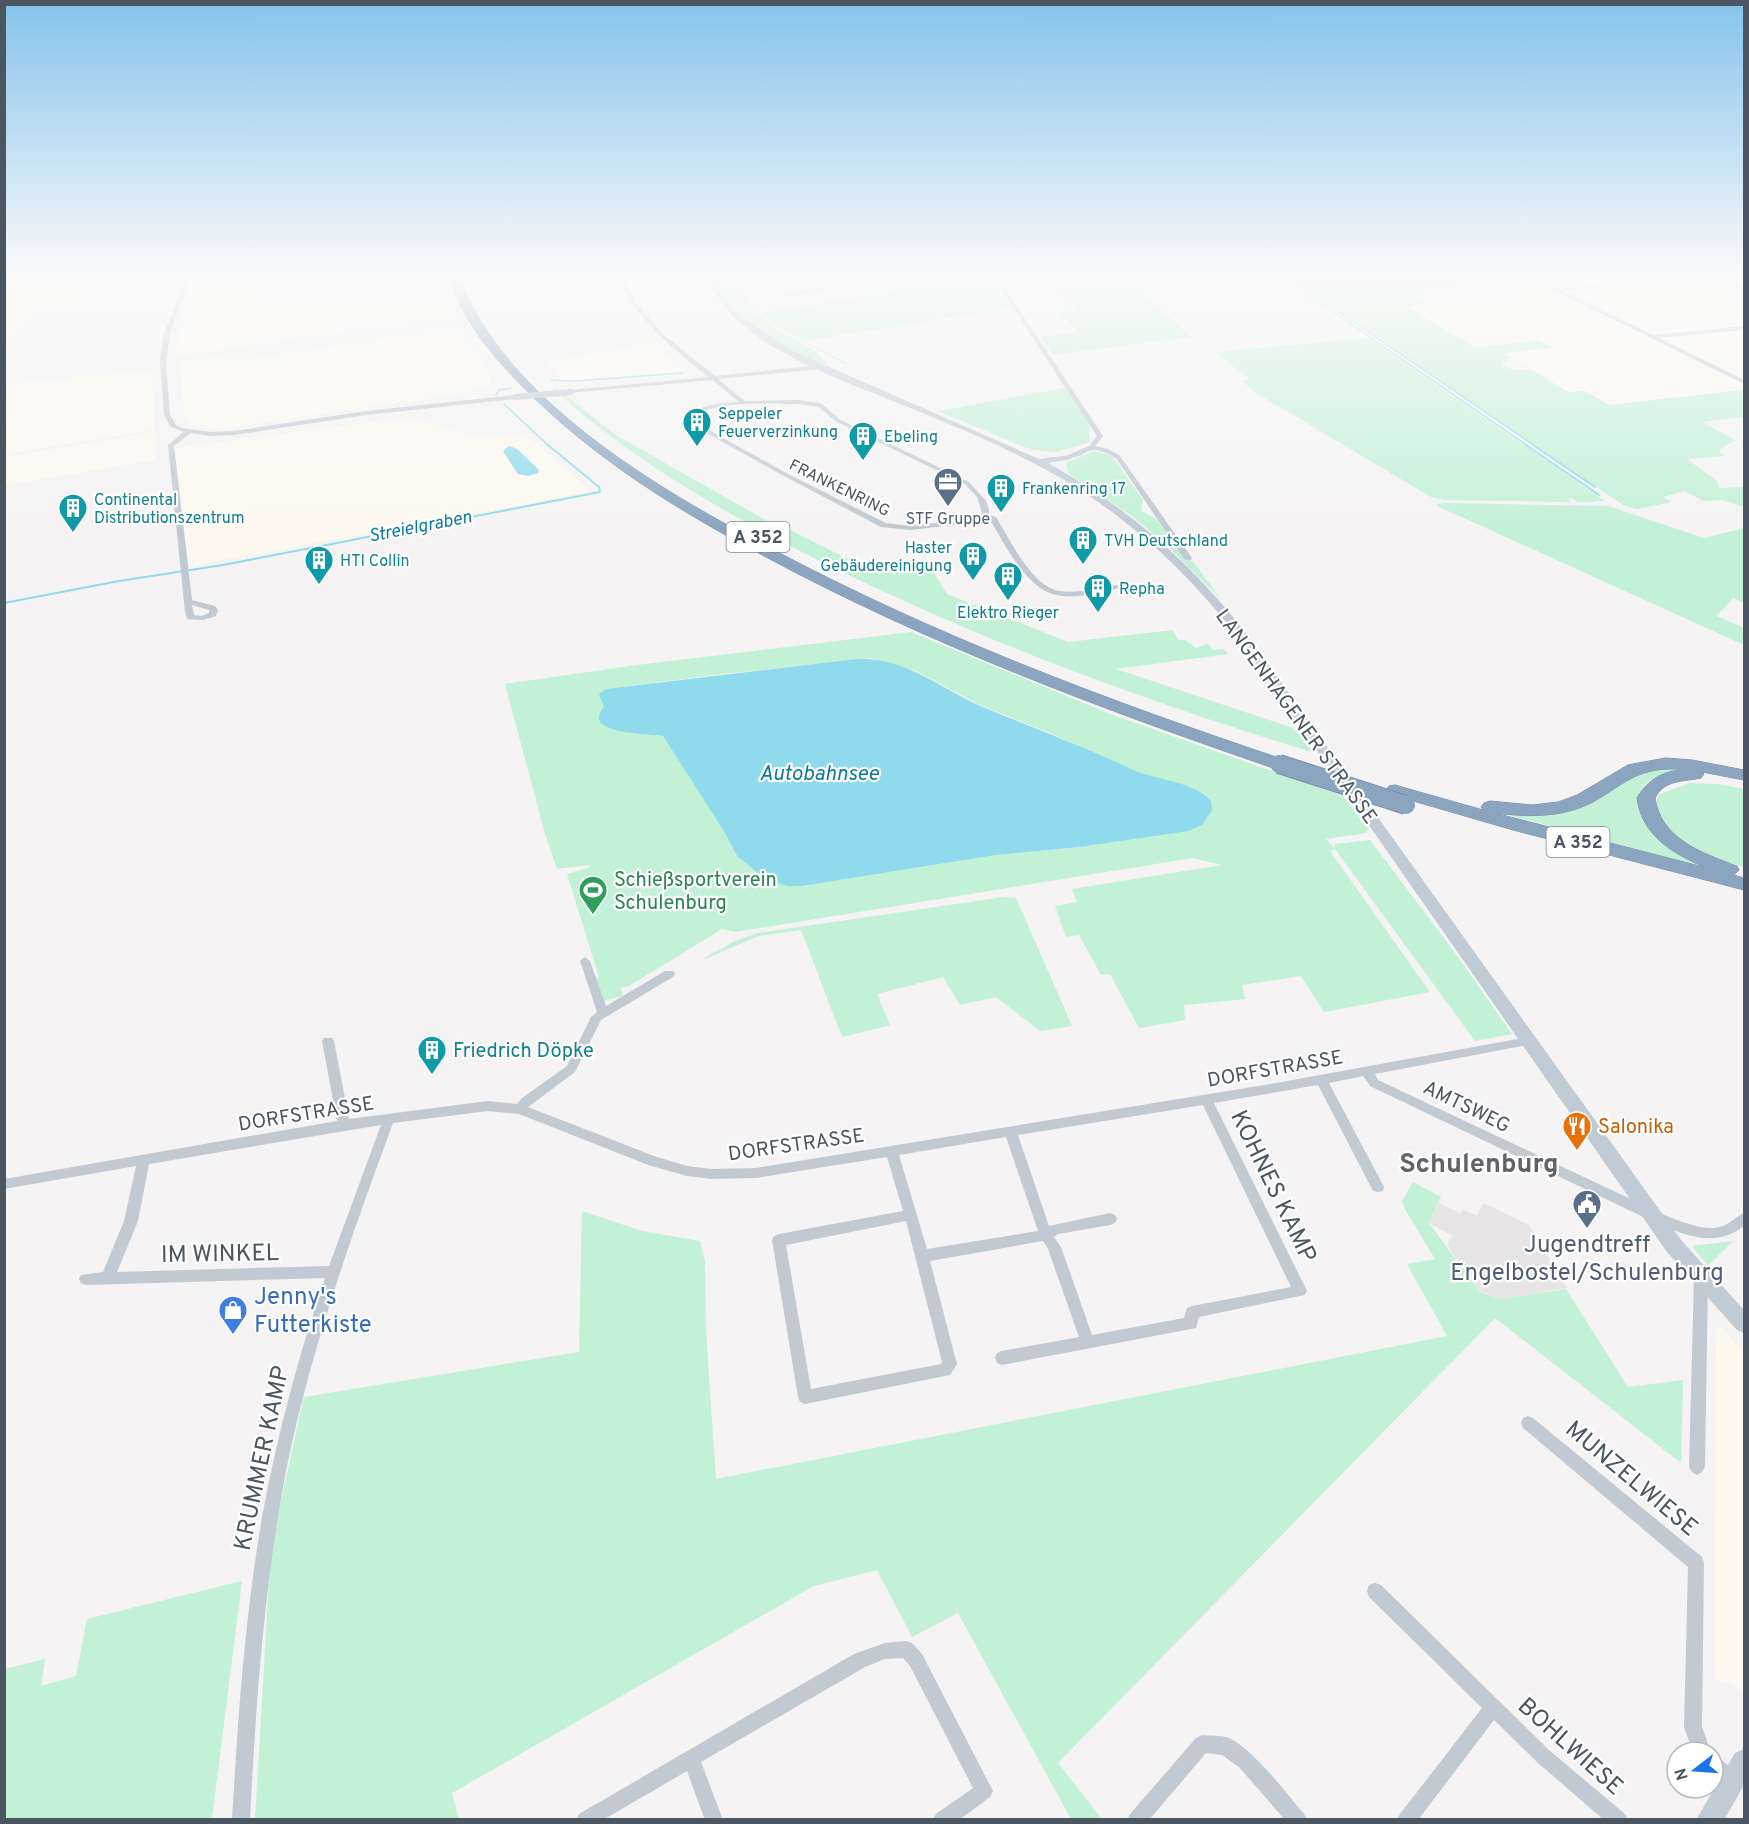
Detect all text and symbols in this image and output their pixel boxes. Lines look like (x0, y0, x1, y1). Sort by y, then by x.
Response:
place label: Seppeler Feuerverzinkung (718, 405, 838, 443)
building icon: Seppeler Feuerverzinkung (681, 406, 713, 448)
building icon: Ebeling (847, 420, 879, 462)
place label: Ebeling (884, 428, 938, 448)
street label: FRANKENRING (785, 456, 893, 522)
office icon: STF Gruppe (932, 466, 964, 508)
building icon: Frankenring 17 (985, 472, 1017, 514)
place label: Frankenring 17 (1022, 480, 1126, 500)
place label: Continental Distributionszentrum (94, 491, 245, 529)
building icon: Continental Distributionszentrum (57, 492, 89, 534)
water label: Streielgraben (367, 506, 474, 549)
place label: STF Gruppe (906, 510, 990, 530)
road number: A 352 (726, 522, 789, 552)
building icon: TVH Deutschland (1067, 524, 1099, 566)
place label: TVH Deutschland (1104, 532, 1228, 552)
place label: Haster Gebäudereinigung (820, 539, 952, 577)
building icon: Haster Gebäudereinigung (957, 540, 989, 582)
building icon: HTI Collin (303, 544, 335, 586)
place label: HTI Collin (340, 552, 410, 572)
building icon: Elektro Rieger (992, 560, 1024, 602)
building icon: Repha (1082, 572, 1114, 614)
place label: Repha (1119, 580, 1165, 600)
place label: Elektro Rieger (957, 604, 1059, 624)
street label: LANGENHAGENER STRASSE (1209, 605, 1382, 830)
water label: Autobahnsee (759, 761, 880, 788)
road number: A 352 (1546, 827, 1610, 857)
place label: Schießsportverein Schulenburg (614, 868, 777, 917)
sports icon: Schießsportverein Schulenburg (577, 874, 609, 916)
building icon: Friedrich Döpke (416, 1034, 448, 1076)
place label: Friedrich Döpke (453, 1039, 594, 1065)
street label: DORFSTRASSE (1205, 1045, 1345, 1095)
street label: AMTSWEG (1418, 1076, 1514, 1140)
street label: DORFSTRASSE (236, 1091, 376, 1139)
street label: KOHNES KAMP (1222, 1106, 1322, 1268)
restaurant icon: Salonika (1561, 1110, 1593, 1152)
place label: Salonika (1598, 1115, 1674, 1141)
street label: DORFSTRASSE (726, 1124, 866, 1168)
district label: Schulenburg (1399, 1148, 1559, 1182)
public building icon: Jugendtreff Engelbostel/Schulenburg (1571, 1188, 1603, 1230)
place label: Jugendtreff Engelbostel/Schulenburg (1450, 1231, 1724, 1289)
street label: IM WINKEL (161, 1239, 279, 1271)
place label: Jenny's Futterkiste (254, 1283, 372, 1341)
shop icon: Jenny's Futterkiste (217, 1294, 249, 1336)
street label: KRUMMER KAMP (229, 1363, 297, 1554)
street label: MUNZELWIESE (1558, 1415, 1703, 1544)
street label: BOHLWIESE (1510, 1692, 1629, 1803)
north arrow (1665, 1740, 1725, 1800)
text: N (1671, 1765, 1694, 1782)

